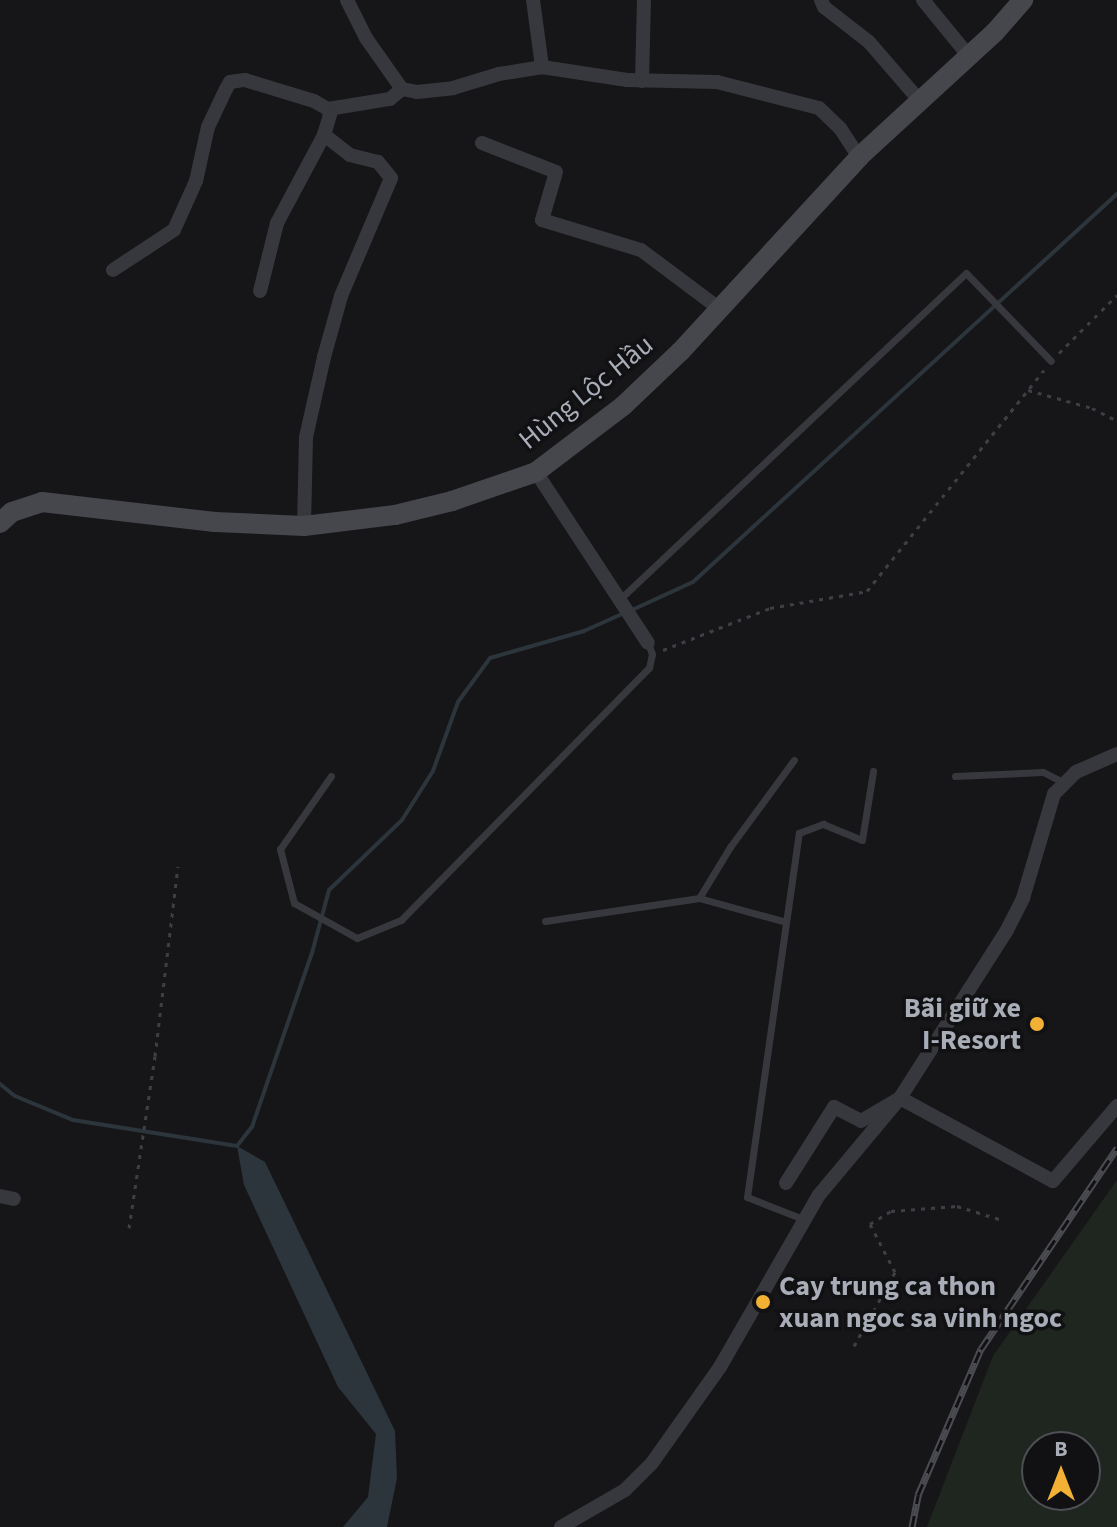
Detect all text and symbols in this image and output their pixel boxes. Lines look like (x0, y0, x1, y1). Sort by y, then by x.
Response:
street label: Hùng Lộc Hầu (512, 328, 660, 456)
place label: Bãi giữ xe I-Resort (904, 991, 1021, 1057)
marker: Bãi giữ xe I-Resort (1028, 1015, 1046, 1033)
place label: Cay trung ca thon xuan ngoc sa vinh ngoc (779, 1269, 1062, 1335)
marker: Cay trung ca thon xuan ngoc sa vinh ngoc (754, 1293, 772, 1311)
north arrow (1021, 1431, 1101, 1511)
text: B (1054, 1433, 1068, 1465)

